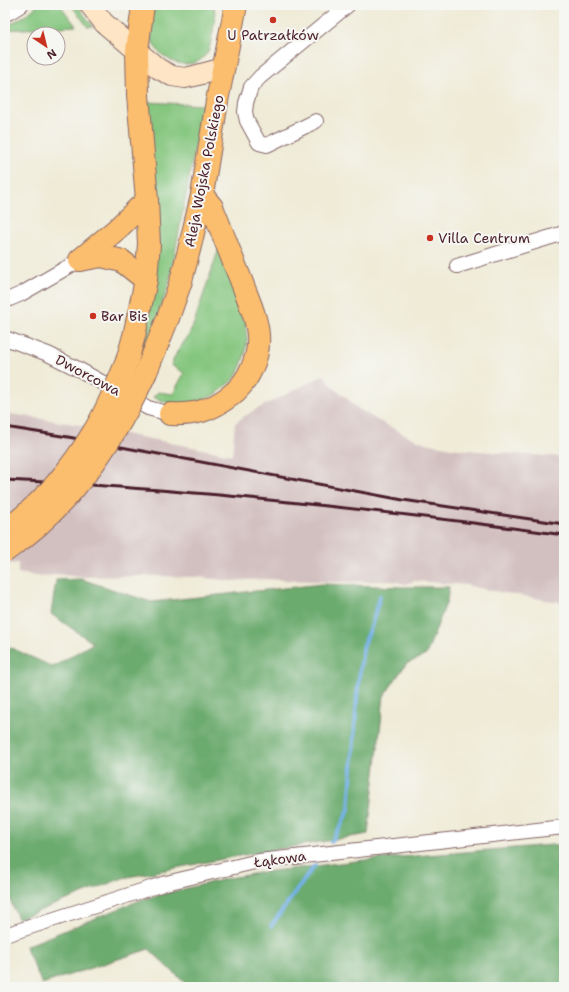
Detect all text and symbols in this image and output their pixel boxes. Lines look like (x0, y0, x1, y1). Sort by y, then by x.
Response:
marker: U Patrzałków (268, 15, 278, 25)
north arrow (26, 26, 66, 66)
place label: U Patrzałków (227, 26, 319, 44)
text: N (43, 45, 59, 63)
street label: Aleja Wojska Polskiego (180, 93, 228, 249)
place label: Villa Centrum (438, 229, 530, 247)
marker: Villa Centrum (425, 233, 435, 243)
place label: Bar Bis (101, 307, 148, 325)
marker: Bar Bis (88, 311, 98, 321)
street label: Dworcowa (52, 350, 124, 400)
street label: Łąkowa (252, 846, 308, 872)

